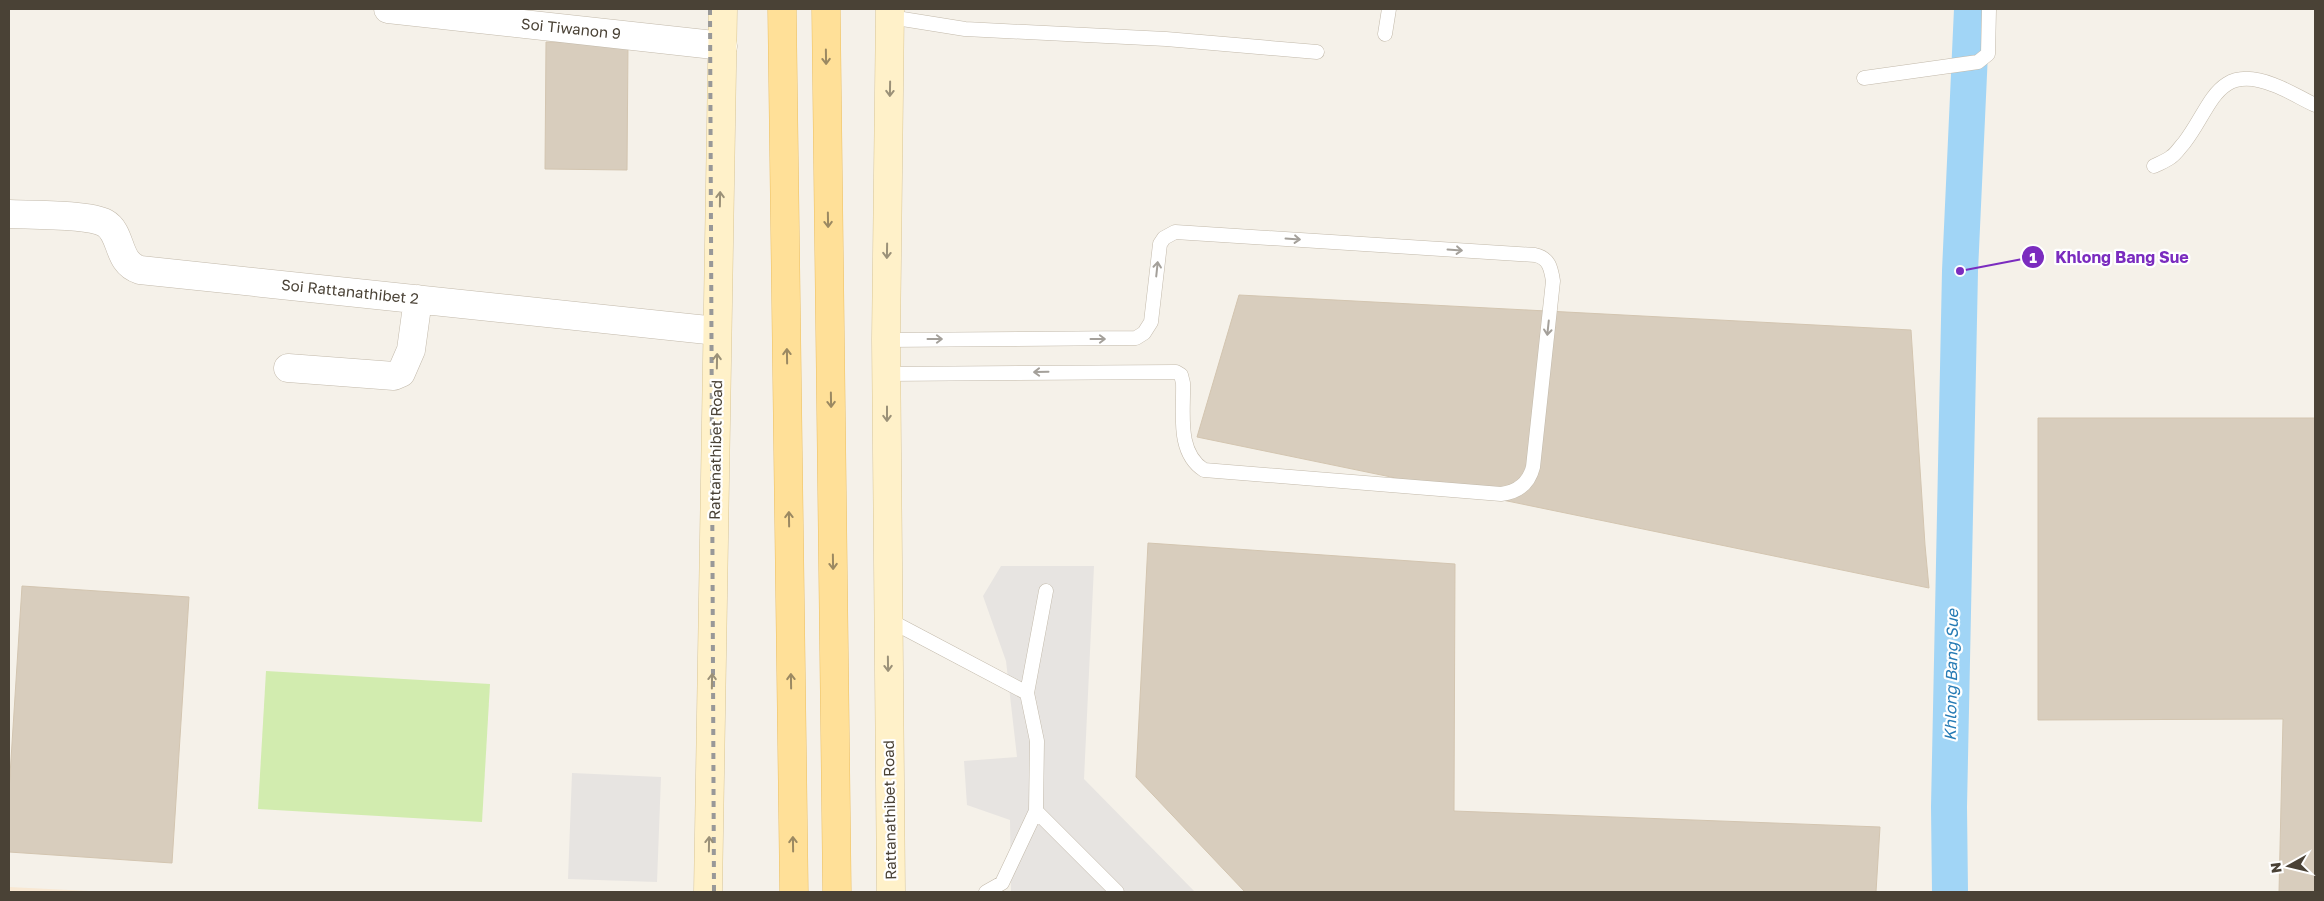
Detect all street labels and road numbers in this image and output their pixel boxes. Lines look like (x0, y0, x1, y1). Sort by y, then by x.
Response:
street label: Soi Tiwanon 9 (520, 14, 622, 42)
street label: Soi Rattanathibet 2 (280, 275, 420, 307)
street label: Rattanathibet Road (705, 380, 725, 520)
street label: Rattanathibet Road (879, 740, 899, 880)

